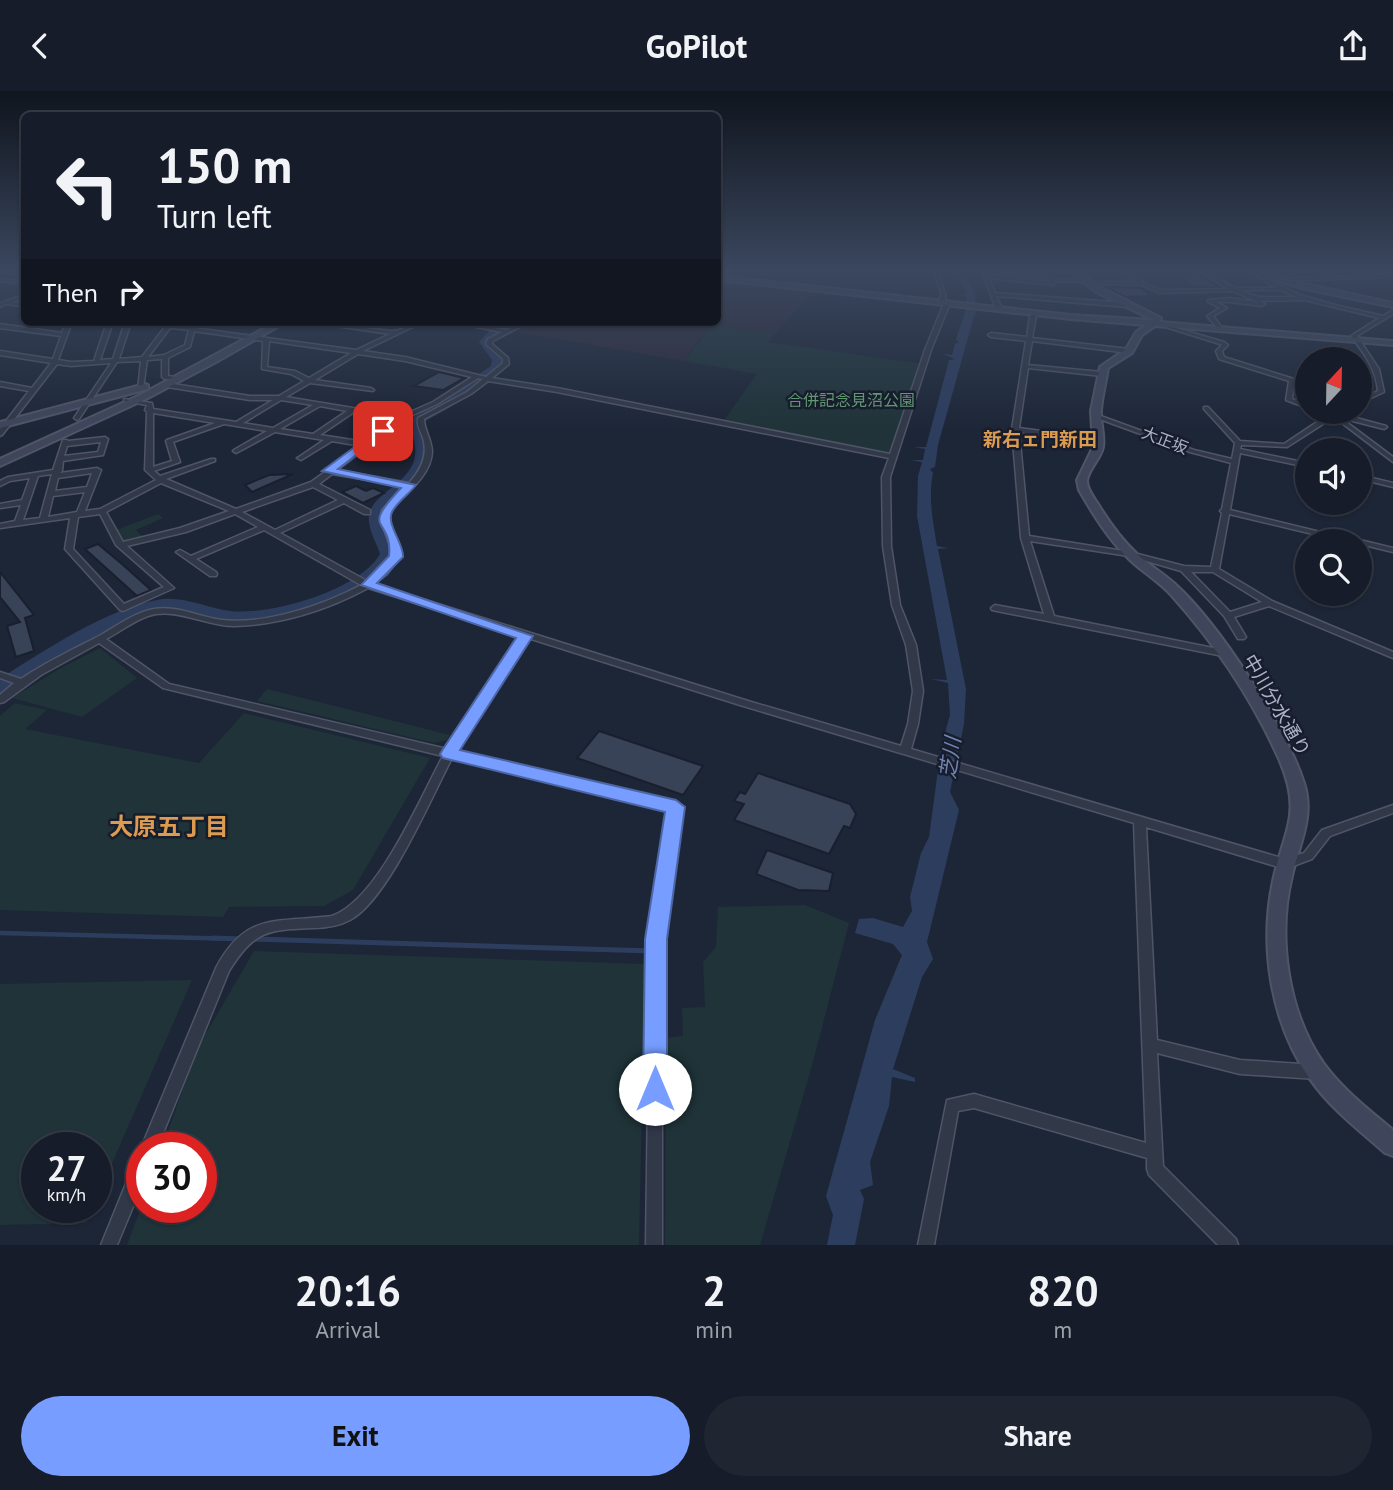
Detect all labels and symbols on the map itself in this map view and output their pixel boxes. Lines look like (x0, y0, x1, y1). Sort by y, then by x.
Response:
north arrow (1295, 347, 1372, 423)
park label: 合併記念見沼公園 (787, 390, 915, 410)
pin (353, 401, 413, 461)
street label: 大正坂 (1139, 422, 1191, 458)
district label: 新右ェ門新田 (983, 427, 1097, 451)
street label: 中川分水通り (1238, 650, 1316, 760)
water label: 芝川 (934, 733, 967, 781)
district label: 大原五丁目 (109, 811, 229, 842)
position arrow (618, 1052, 692, 1126)
speed limit sign: 30 (126, 1132, 217, 1223)

